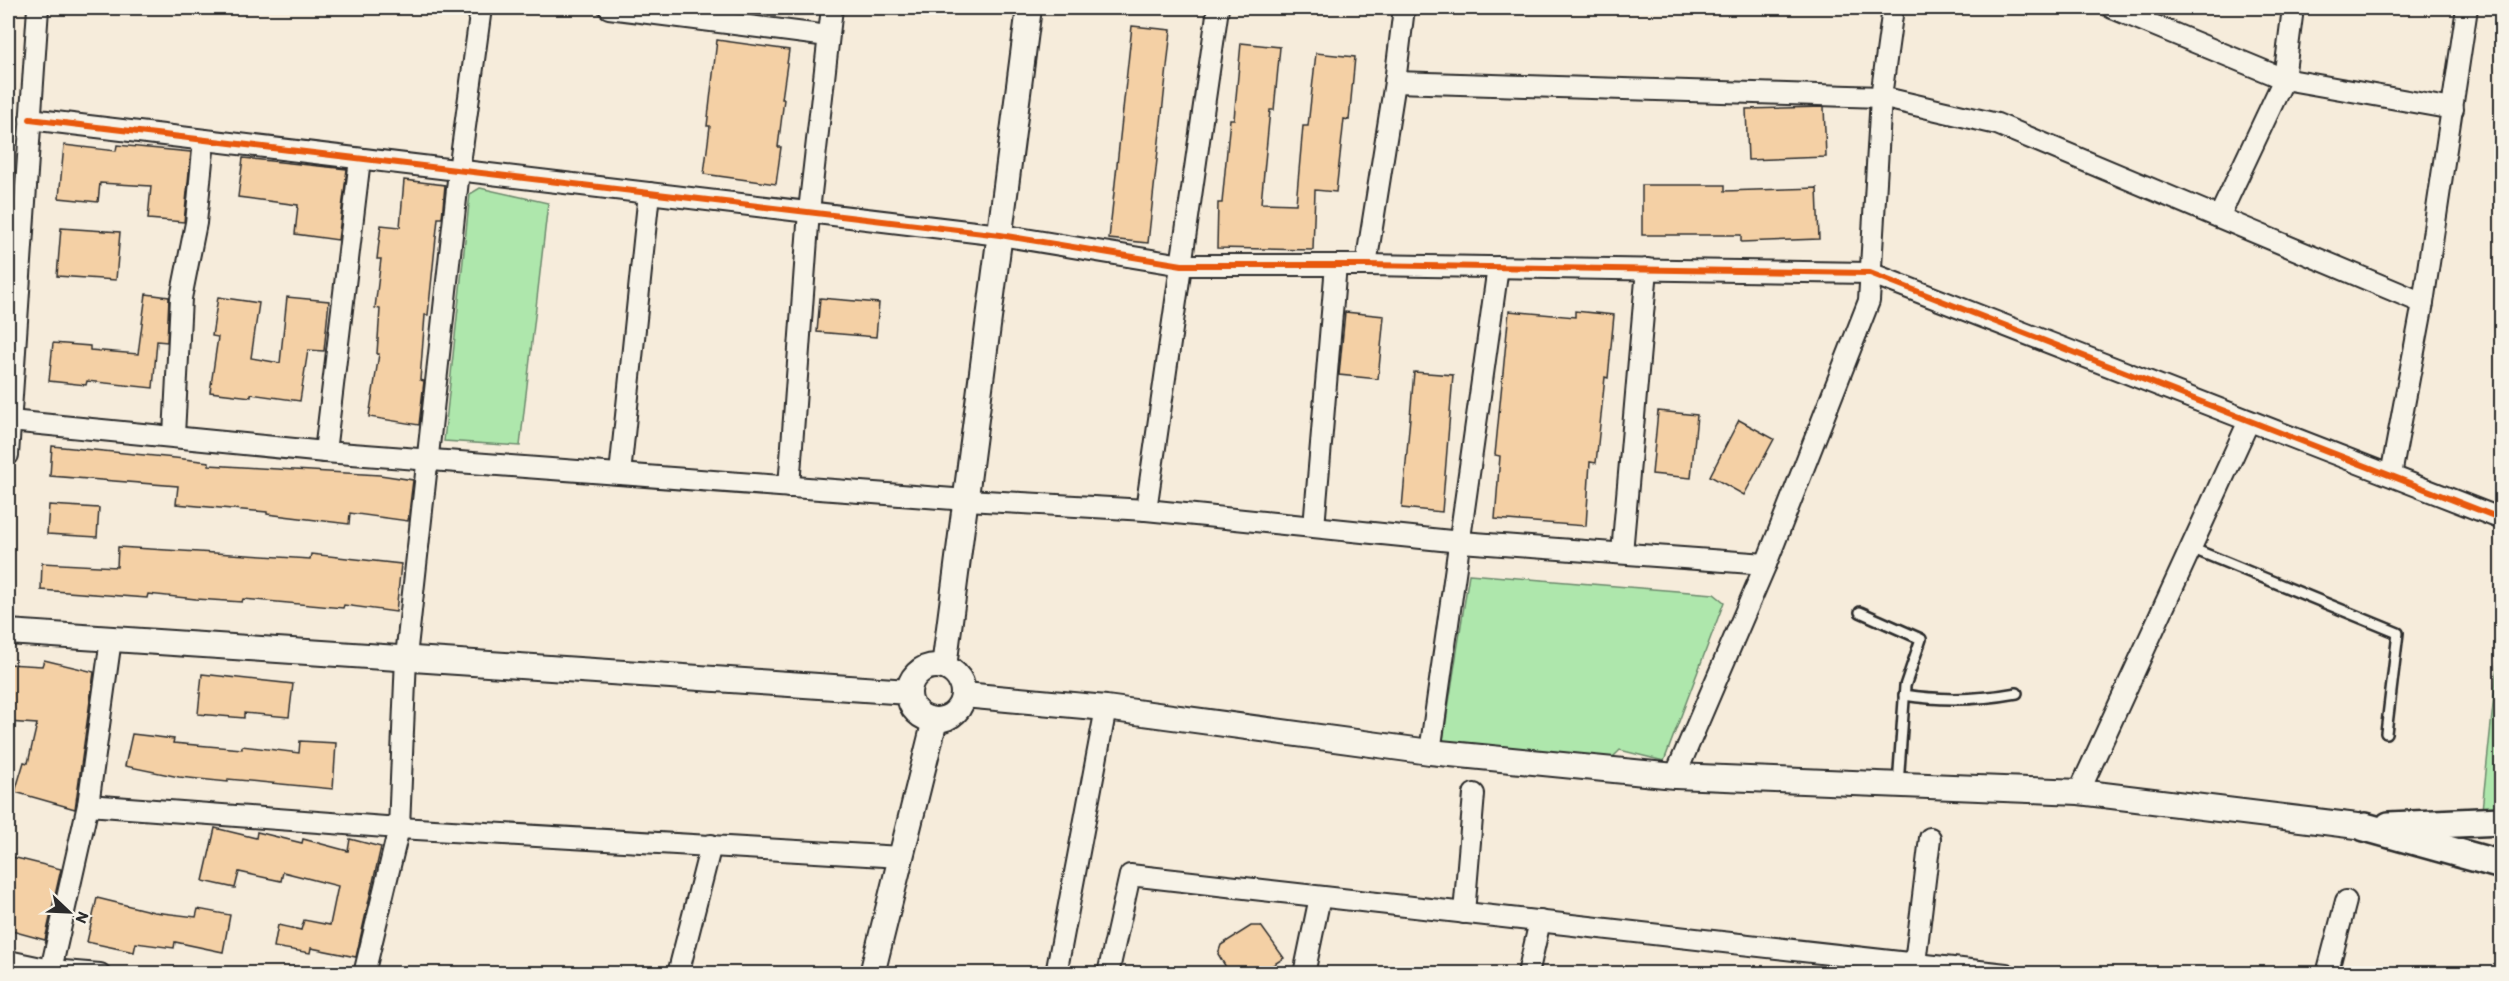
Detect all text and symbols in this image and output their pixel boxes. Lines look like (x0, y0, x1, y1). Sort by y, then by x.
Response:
north arrow (39, 882, 99, 942)
text: N (71, 909, 93, 926)

